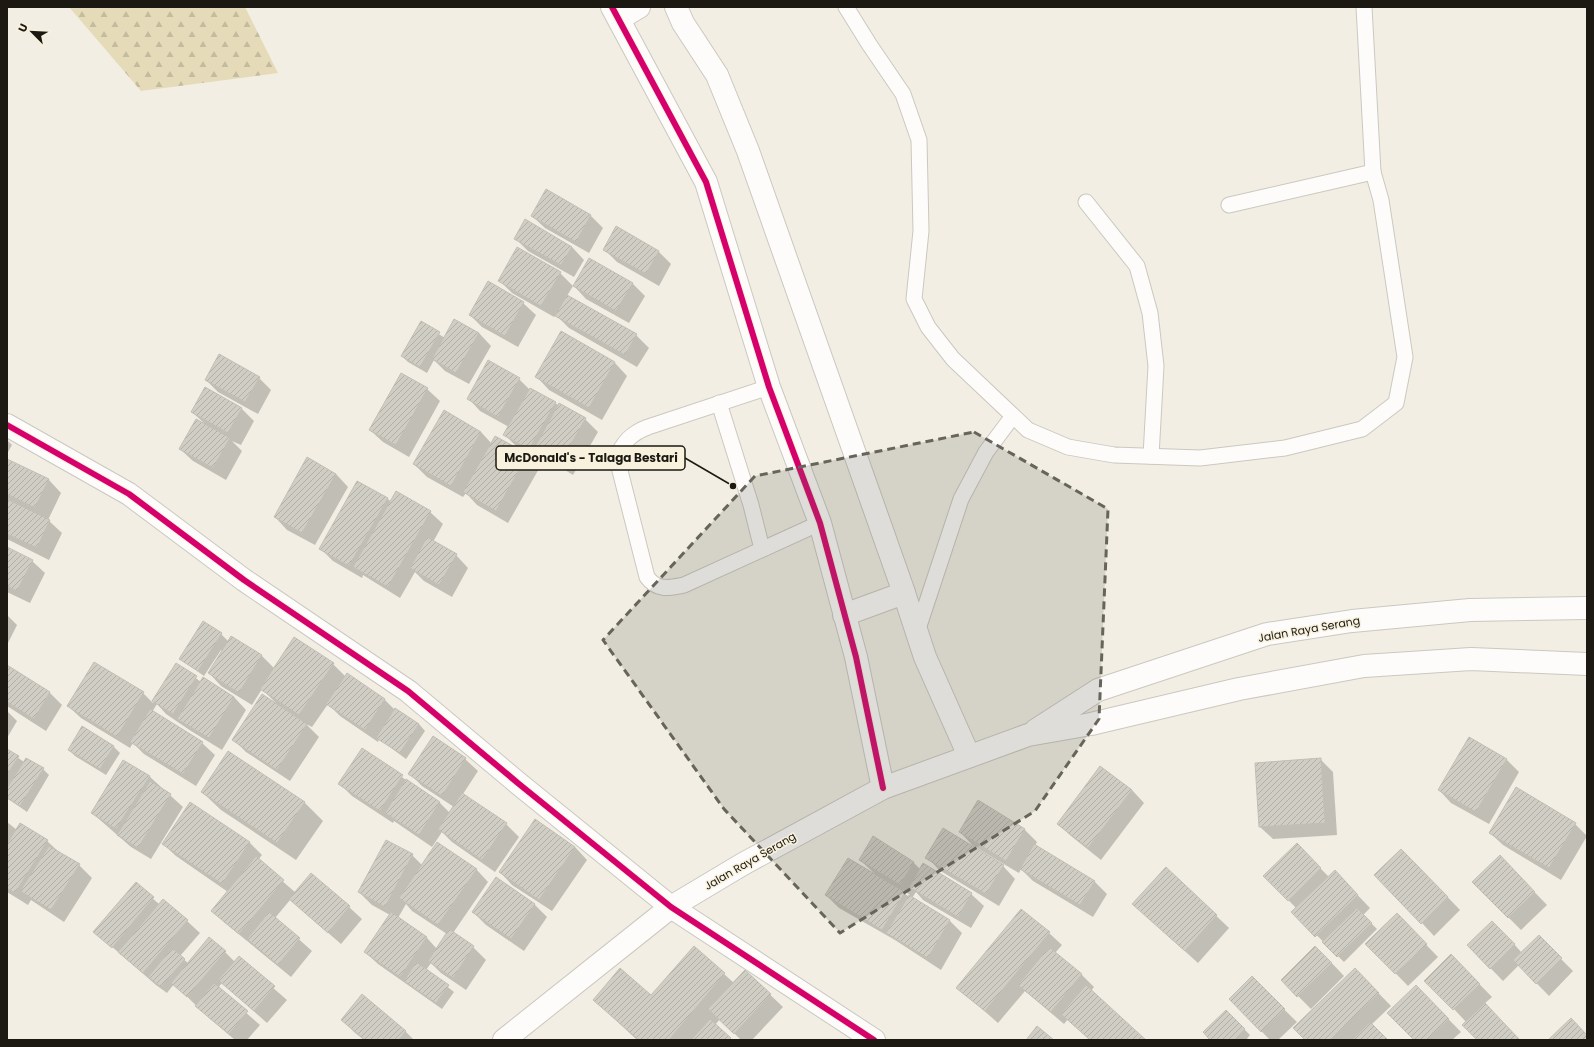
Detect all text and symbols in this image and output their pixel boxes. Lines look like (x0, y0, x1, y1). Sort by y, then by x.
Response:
north arrow (12, 12, 52, 52)
text: U (14, 21, 32, 35)
callout: McDonald's - Talaga Bestari (496, 446, 685, 470)
text: McDonald's - Talaga Bestari (504, 449, 678, 466)
street label: Jalan Raya Serang (1257, 612, 1361, 646)
street label: Jalan Raya Serang (701, 828, 799, 894)

